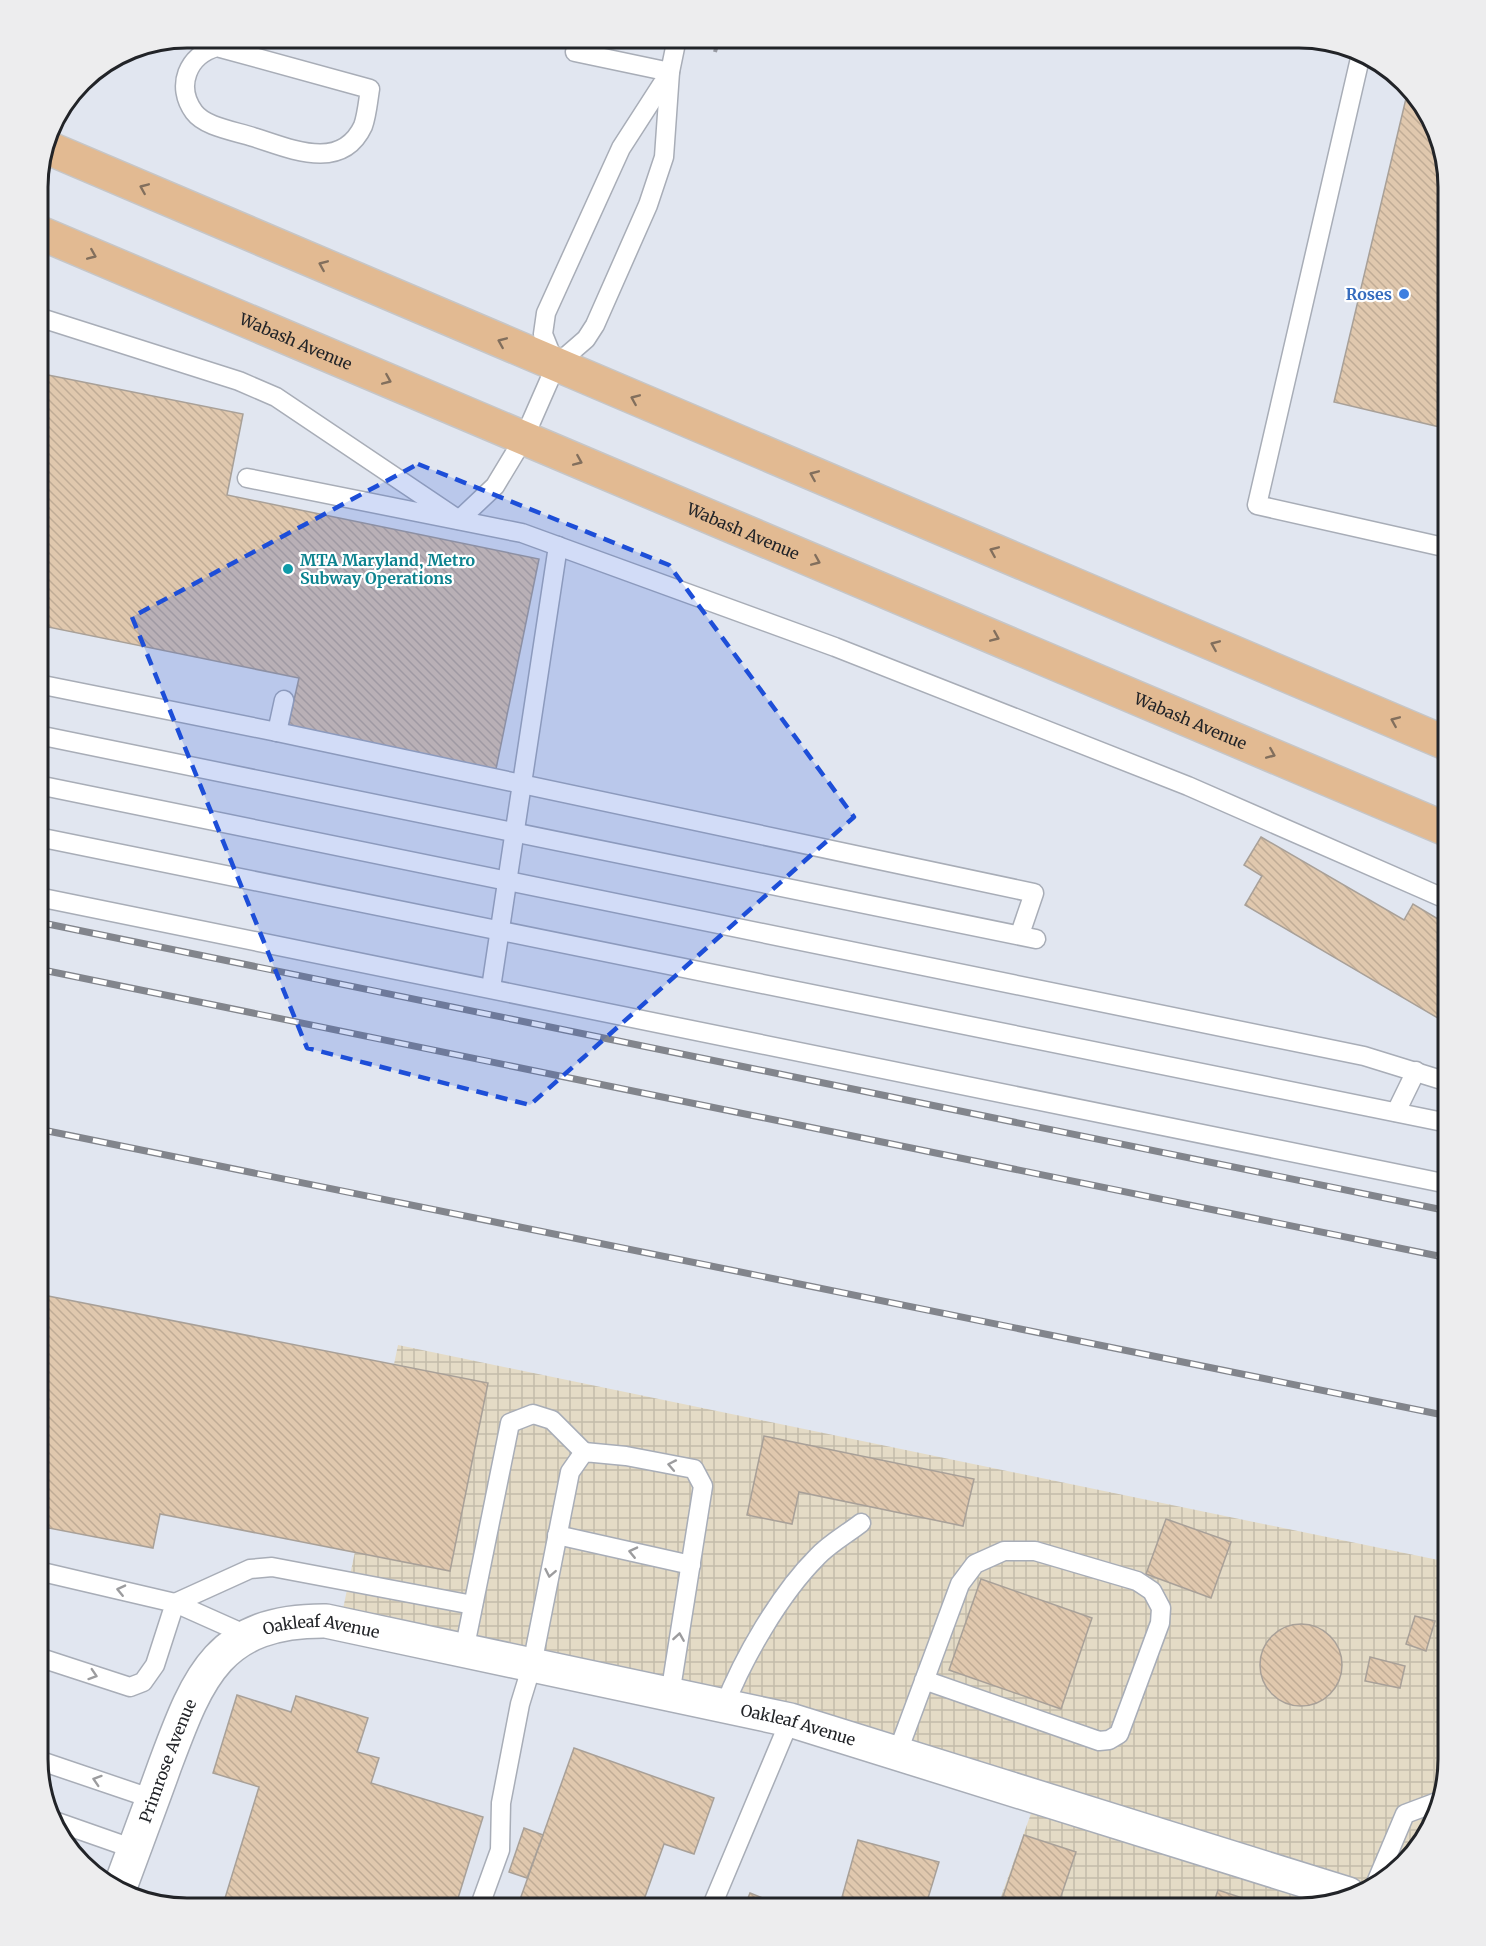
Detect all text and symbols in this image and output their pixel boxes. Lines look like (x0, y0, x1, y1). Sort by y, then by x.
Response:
one-way arrow (139, 183, 150, 195)
one-way arrow (85, 247, 96, 259)
one-way arrow (318, 260, 329, 272)
place label: Roses (1346, 284, 1392, 304)
marker: Roses (1397, 287, 1411, 301)
street label: Wabash Avenue (236, 308, 355, 374)
one-way arrow (497, 337, 508, 349)
one-way arrow (381, 373, 392, 385)
one-way arrow (630, 394, 641, 406)
one-way arrow (572, 453, 583, 465)
one-way arrow (809, 470, 820, 482)
street label: Wabash Avenue (683, 498, 803, 564)
one-way arrow (989, 546, 1000, 558)
place label: MTA Maryland, Metro Subway Operations (300, 550, 476, 588)
one-way arrow (809, 554, 820, 566)
marker: MTA Maryland, Metro Subway Operations (281, 562, 295, 576)
one-way arrow (989, 630, 1000, 642)
one-way arrow (1210, 640, 1221, 652)
street label: Wabash Avenue (1130, 688, 1250, 754)
one-way arrow (1390, 716, 1401, 728)
one-way arrow (1265, 747, 1276, 759)
one-way arrow (667, 1459, 677, 1472)
one-way arrow (629, 1546, 639, 1559)
one-way arrow (544, 1567, 557, 1577)
one-way arrow (116, 1585, 126, 1598)
street label: Oakleaf Avenue (260, 1611, 381, 1642)
one-way arrow (672, 1632, 685, 1642)
one-way arrow (87, 1668, 98, 1680)
street label: Primrose Avenue (135, 1696, 200, 1825)
street label: Oakleaf Avenue (739, 1700, 858, 1750)
one-way arrow (92, 1775, 103, 1787)

